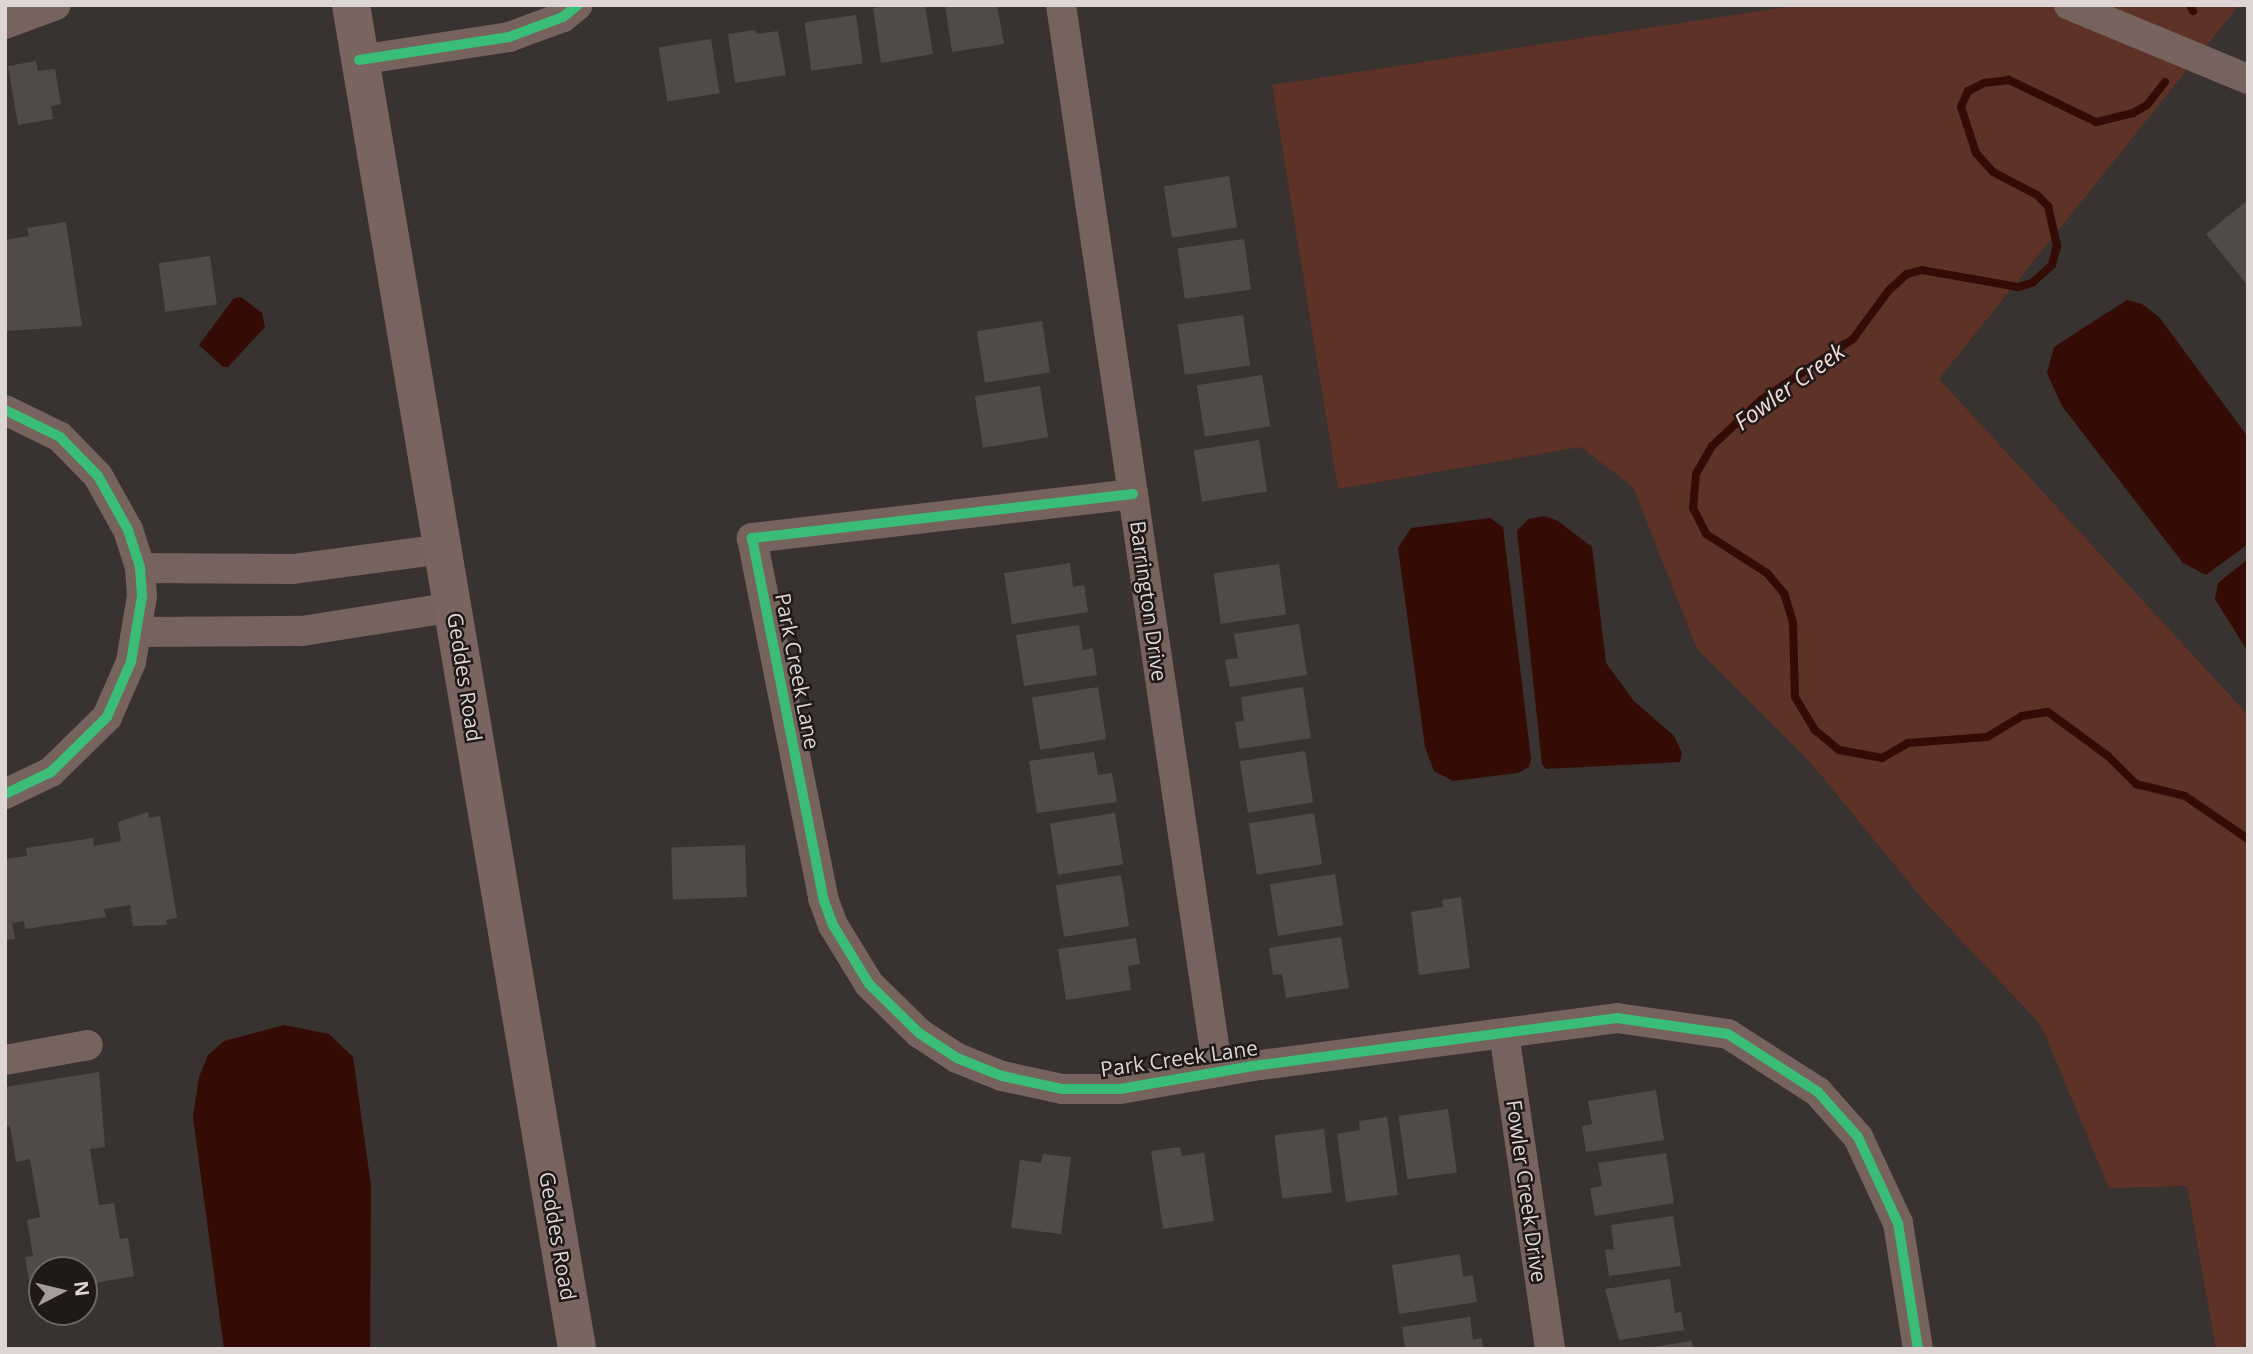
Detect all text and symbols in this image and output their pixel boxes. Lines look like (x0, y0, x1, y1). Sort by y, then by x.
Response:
water label: Fowler Creek (1729, 337, 1849, 435)
street label: Barrington Drive (1125, 519, 1173, 683)
street label: Park Creek Lane (771, 591, 825, 751)
street label: Geddes Road (442, 611, 488, 743)
street label: Park Creek Lane (1099, 1034, 1259, 1082)
street label: Fowler Creek Drive (1502, 1098, 1552, 1284)
street label: Geddes Road (534, 1170, 582, 1302)
north arrow (28, 1256, 98, 1326)
text: N (68, 1279, 96, 1298)

